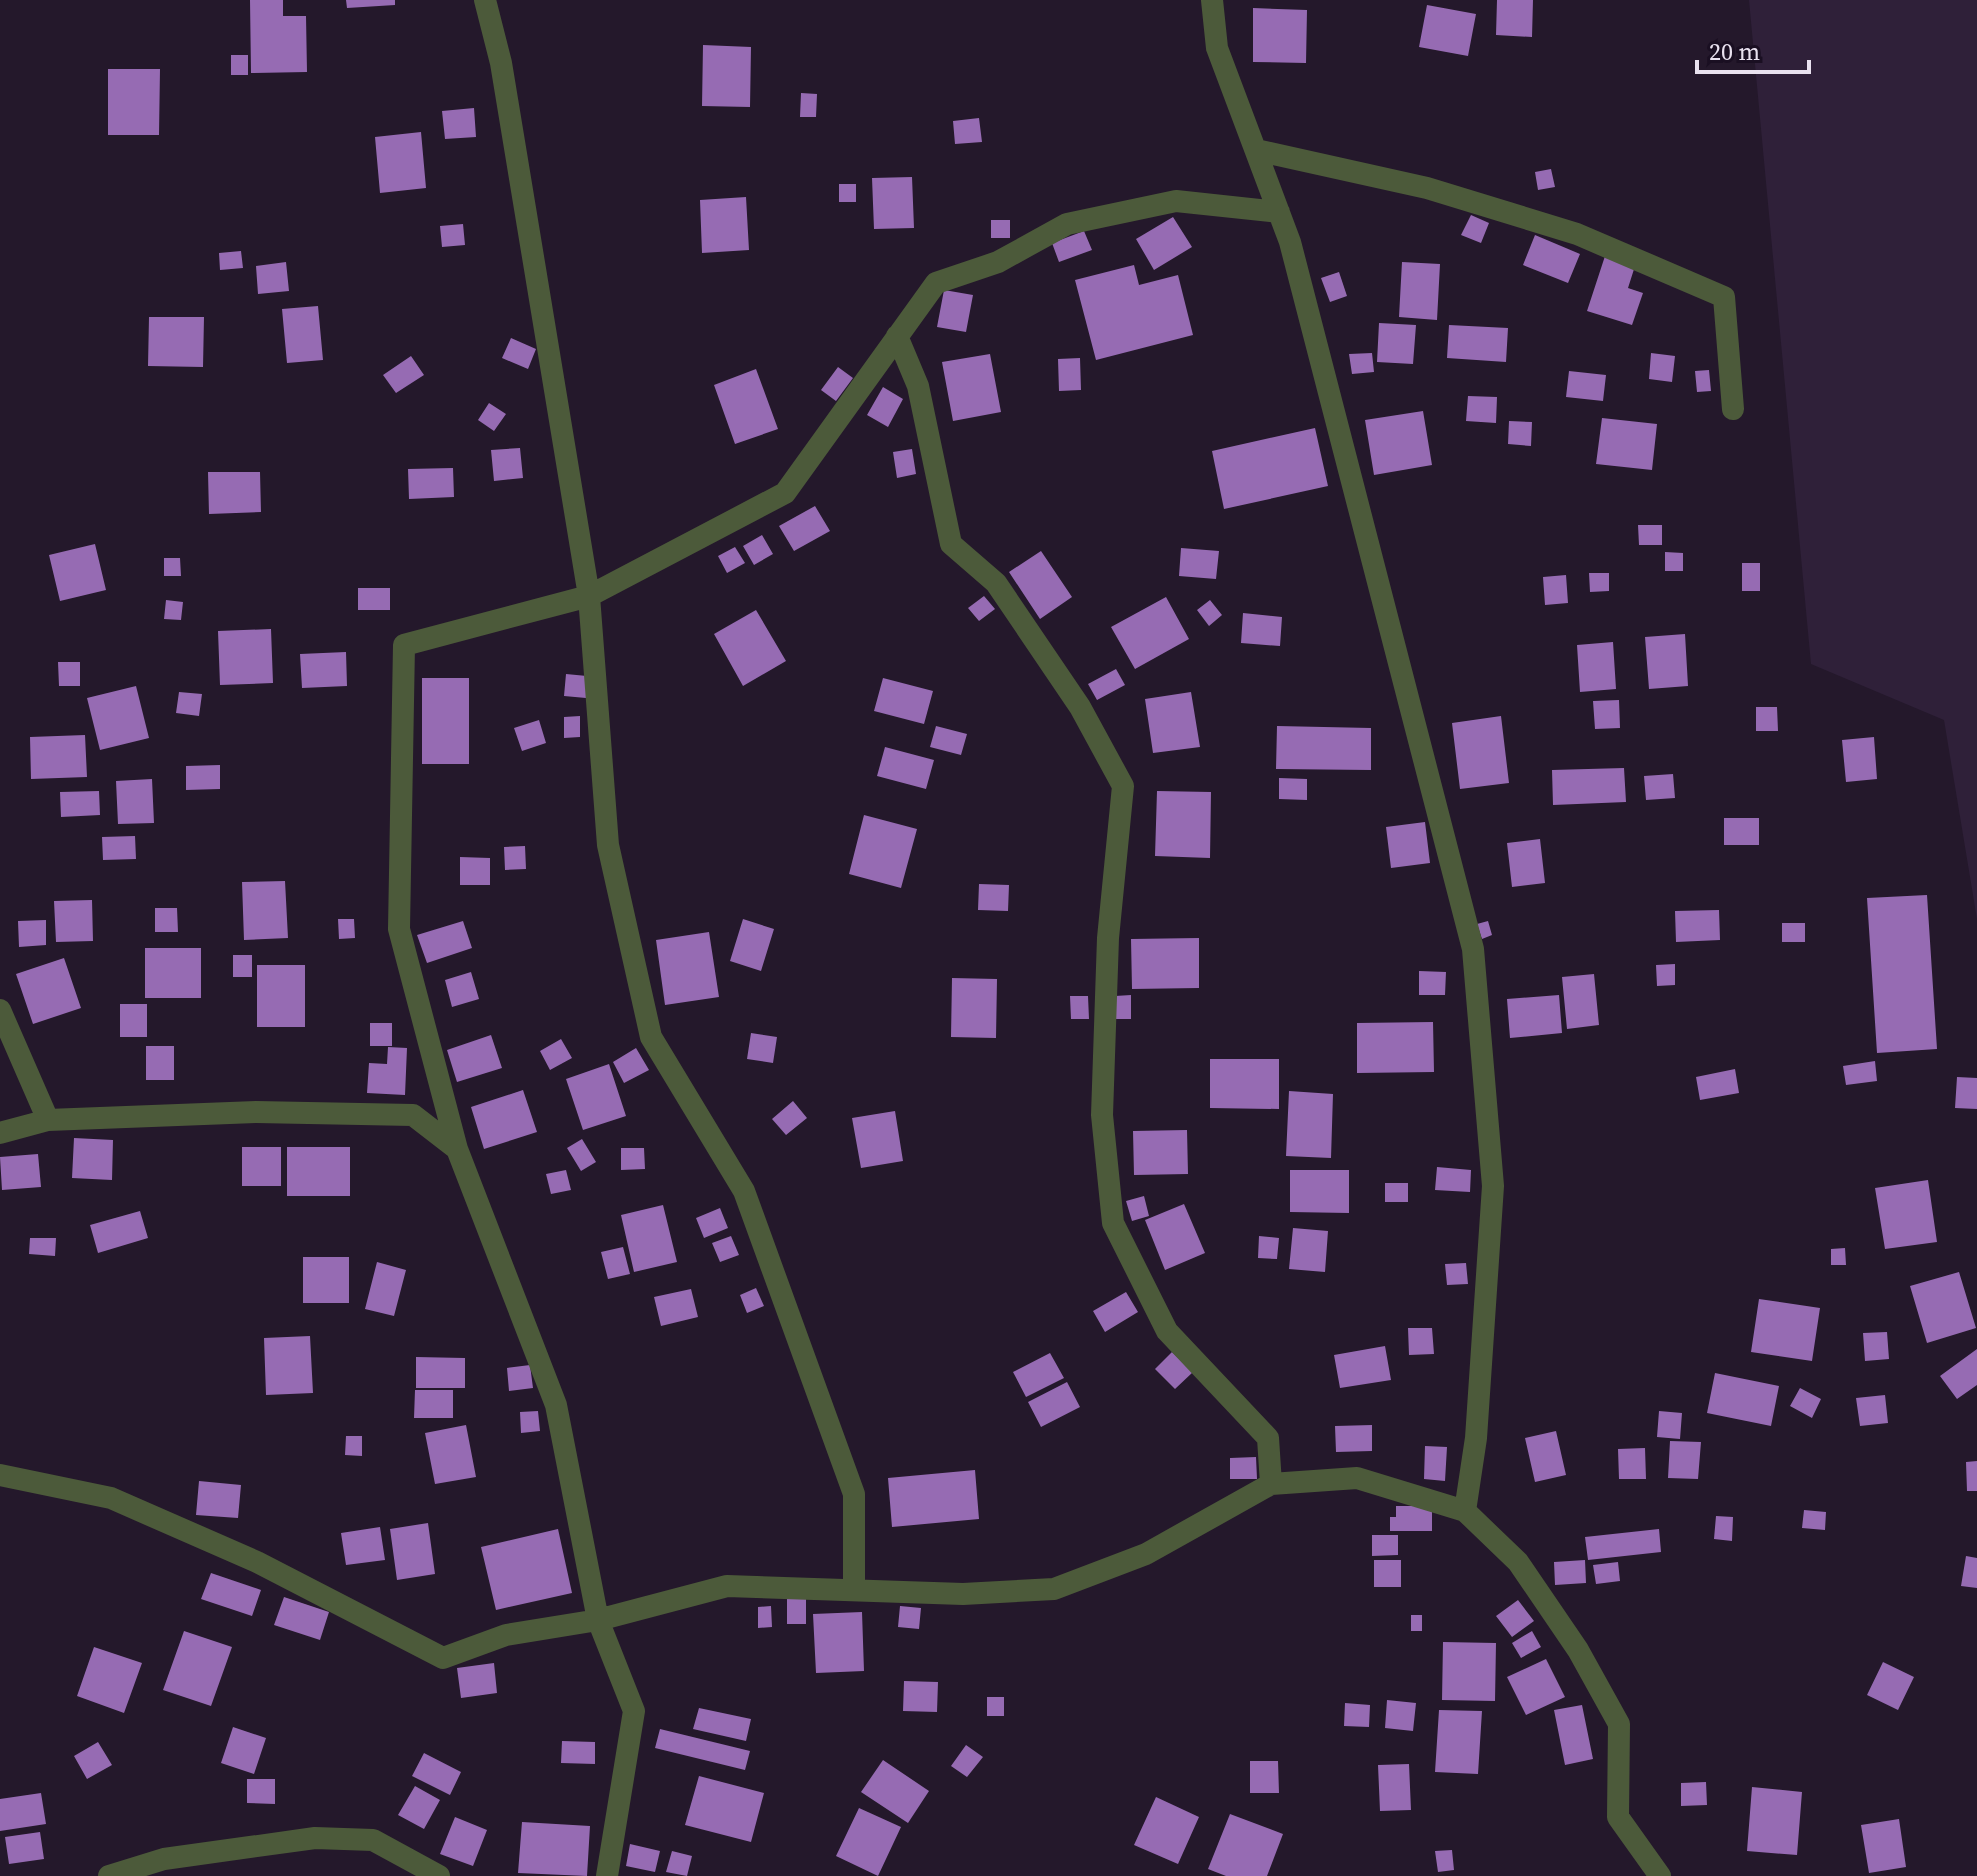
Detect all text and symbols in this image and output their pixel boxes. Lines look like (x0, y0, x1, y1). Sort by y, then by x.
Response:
scale bar (1697, 24, 1809, 74)
text: 20 m (1709, 35, 1760, 68)

